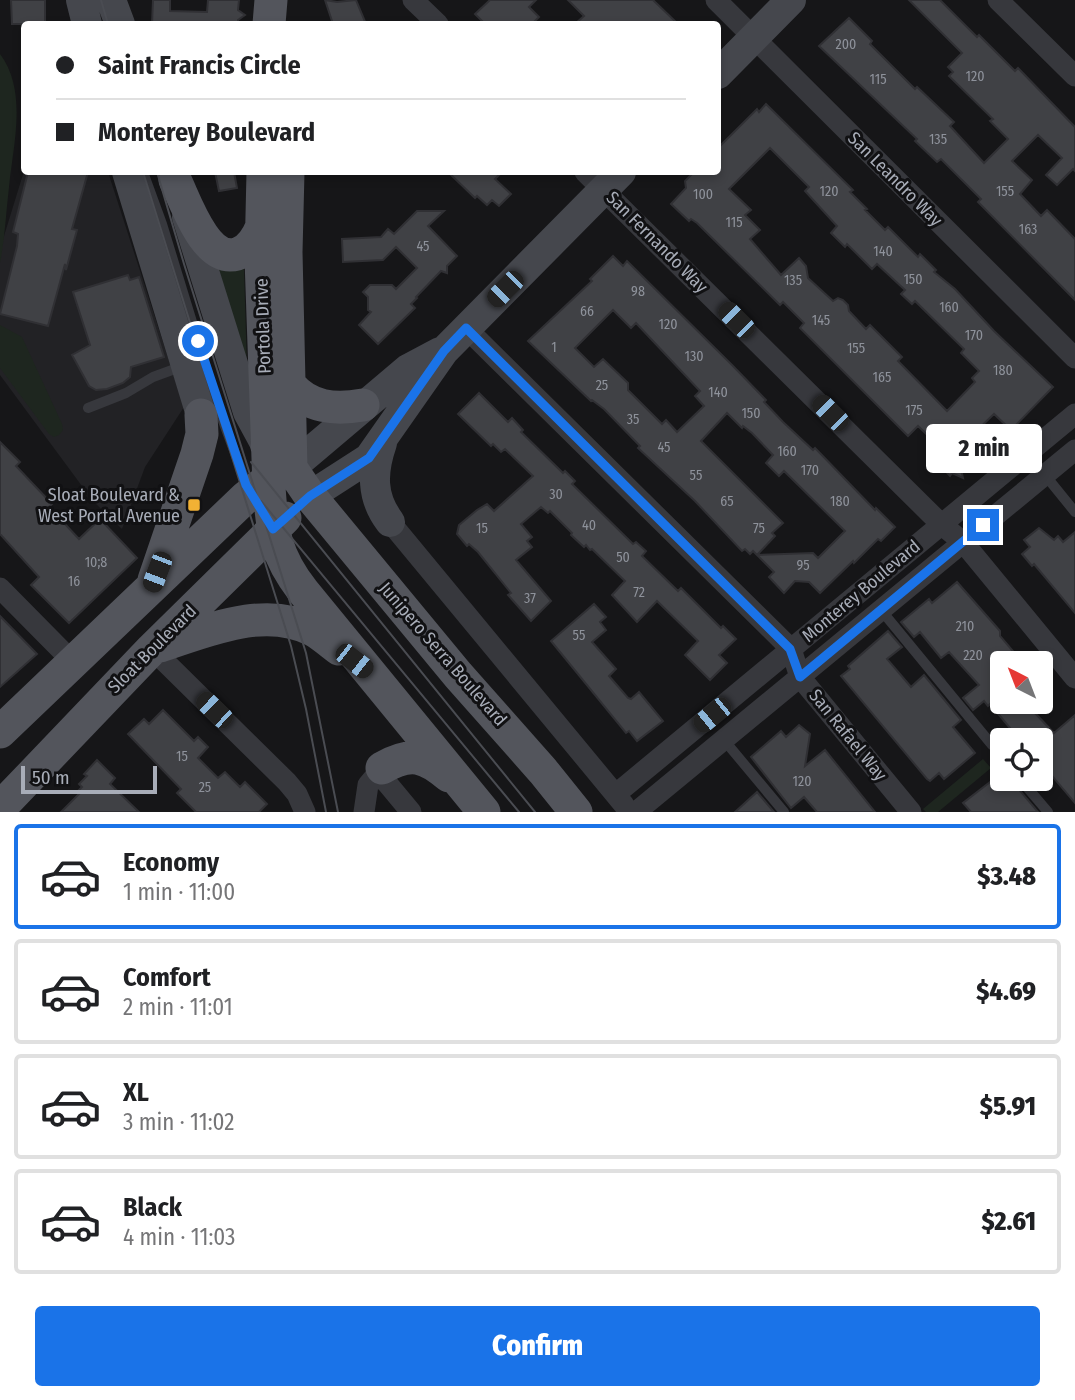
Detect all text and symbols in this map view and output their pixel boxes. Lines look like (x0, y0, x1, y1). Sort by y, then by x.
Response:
house number: 200 (836, 36, 856, 53)
text: Saint Francis Circle (98, 50, 301, 81)
house number: 120 (966, 68, 984, 85)
house number: 115 (869, 71, 887, 88)
text: Monterey Boulevard (98, 117, 315, 148)
street label: San Leandro Way (843, 127, 947, 231)
house number: 135 (929, 131, 947, 148)
house number: 120 (820, 183, 838, 200)
house number: 155 (996, 183, 1014, 200)
house number: 100 (693, 186, 713, 203)
street label: San Fernando Way (602, 187, 712, 297)
house number: 115 (725, 214, 743, 231)
house number: 163 (1019, 221, 1037, 238)
house number: 45 (416, 238, 430, 255)
house number: 140 (873, 243, 893, 260)
car (483, 267, 528, 311)
house number: 150 (903, 271, 923, 288)
house number: 135 (784, 272, 802, 289)
street label: Portola Drive (250, 278, 276, 374)
house number: 98 (631, 283, 645, 300)
car (714, 298, 759, 342)
house number: 160 (939, 299, 959, 316)
house number: 66 (580, 303, 594, 320)
house number: 145 (812, 312, 830, 329)
house number: 120 (659, 316, 677, 333)
route start (182, 325, 214, 357)
house number: 170 (965, 327, 983, 344)
house number: 1 (551, 339, 557, 356)
house number: 155 (847, 340, 865, 357)
house number: 130 (684, 348, 704, 365)
house number: 180 (993, 362, 1013, 379)
house number: 165 (873, 369, 891, 386)
house number: 25 (596, 377, 608, 394)
house number: 140 (708, 384, 728, 401)
car (808, 391, 853, 435)
house number: 175 (905, 402, 923, 419)
house number: 150 (741, 405, 761, 422)
house number: 35 (627, 411, 639, 428)
callout: 2 min (925, 424, 1041, 472)
text: 2 min (959, 434, 1009, 462)
house number: 45 (657, 439, 671, 456)
house number: 160 (777, 443, 797, 460)
house number: 170 (801, 462, 819, 479)
house number: 55 (690, 467, 702, 484)
place label: Sloat Boulevard & West Portal Avenue (38, 484, 180, 527)
house number: 30 (549, 486, 563, 503)
house number: 65 (720, 493, 734, 510)
house number: 180 (830, 493, 850, 510)
marker: Sloat Boulevard & West Portal Avenue (186, 497, 202, 513)
route end (967, 509, 999, 541)
house number: 40 (582, 517, 596, 534)
house number: 15 (476, 520, 488, 537)
house number: 75 (753, 520, 765, 537)
street label: Monterey Boulevard (797, 535, 925, 647)
car (140, 549, 175, 595)
house number: 50 (616, 549, 630, 566)
house number: 10;8 (85, 554, 107, 571)
house number: 95 (796, 557, 810, 574)
house number: 16 (68, 573, 80, 590)
street label: Junipero Serra Boulevard (375, 578, 511, 730)
house number: 72 (633, 584, 645, 601)
house number: 37 (524, 590, 536, 607)
street label: Sloat Boulevard (103, 600, 201, 698)
house number: 210 (956, 618, 974, 635)
house number: 55 (573, 627, 585, 644)
car (331, 640, 378, 682)
house number: 220 (963, 647, 983, 664)
north arrow (990, 651, 1054, 714)
map controls (990, 651, 1053, 791)
street label: San Rafael Way (804, 685, 892, 785)
car (192, 688, 237, 732)
car (690, 694, 735, 736)
button: locate (990, 728, 1053, 791)
house number: 15 (176, 748, 188, 765)
scale bar (21, 763, 158, 795)
text: 50 m (32, 766, 70, 789)
house number: 120 (793, 773, 811, 790)
house number: 25 (199, 779, 211, 796)
icon: car (39, 845, 102, 908)
text: Economy (123, 847, 219, 878)
text: $3.48 (977, 861, 1036, 892)
text: 1 min · 11:00 (123, 878, 235, 906)
icon: car (39, 960, 102, 1023)
text: Comfort (123, 962, 211, 993)
text: $4.69 (976, 976, 1036, 1007)
text: 2 min · 11:01 (123, 993, 233, 1021)
icon: car (39, 1075, 102, 1138)
text: XL (123, 1077, 149, 1108)
text: $5.91 (980, 1091, 1036, 1122)
text: 3 min · 11:02 (123, 1108, 234, 1136)
icon: car (39, 1190, 102, 1253)
text: Black (123, 1192, 182, 1223)
text: $2.61 (981, 1206, 1036, 1237)
text: 4 min · 11:03 (123, 1223, 235, 1251)
button: Confirm (35, 1306, 1040, 1386)

